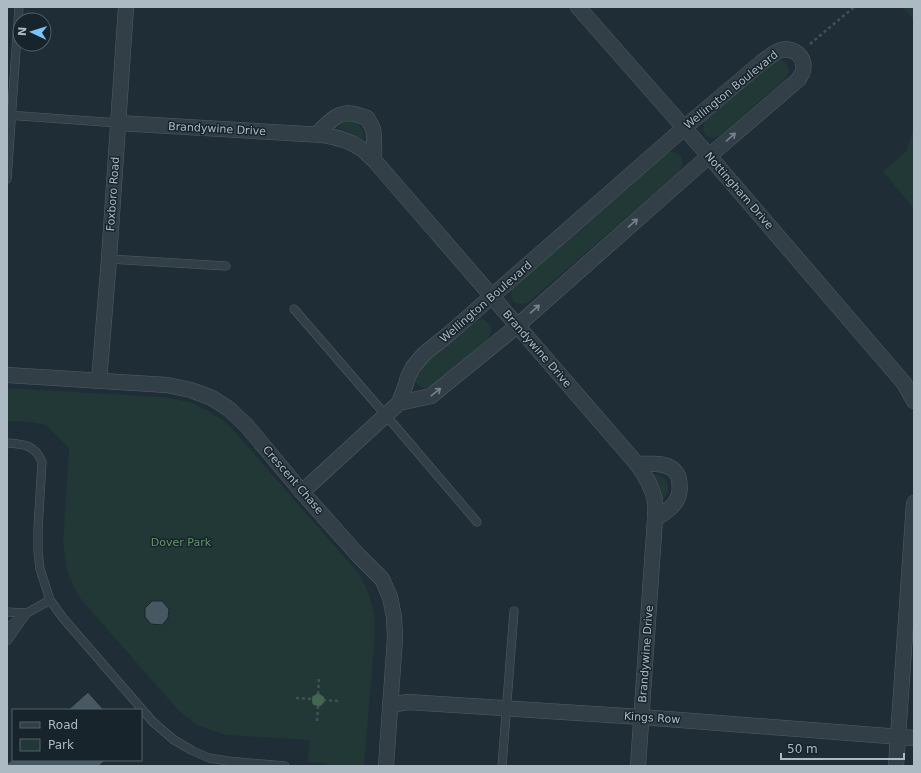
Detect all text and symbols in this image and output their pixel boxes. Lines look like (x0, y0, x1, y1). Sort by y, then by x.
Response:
north arrow (12, 12, 52, 52)
text: N (16, 26, 29, 36)
street label: Wellington Boulevard (681, 48, 781, 132)
street label: Brandywine Drive (168, 120, 266, 138)
one-way arrow (725, 133, 736, 142)
street label: Nottingham Drive (702, 150, 776, 232)
street label: Foxboro Road (104, 156, 122, 232)
one-way arrow (628, 218, 638, 228)
street label: Wellington Boulevard (437, 259, 535, 345)
one-way arrow (530, 305, 540, 314)
street label: Brandywine Drive (500, 308, 574, 390)
one-way arrow (430, 388, 441, 397)
street label: Crescent Chase (260, 443, 326, 517)
park label: Dover Park (151, 536, 212, 549)
street label: Brandywine Drive (636, 604, 656, 703)
legend (12, 709, 142, 761)
street label: Kings Row (623, 710, 681, 726)
text: Road (48, 718, 78, 732)
scale bar (781, 735, 904, 761)
text: Park (48, 738, 74, 752)
text: 50 m (787, 742, 818, 756)

